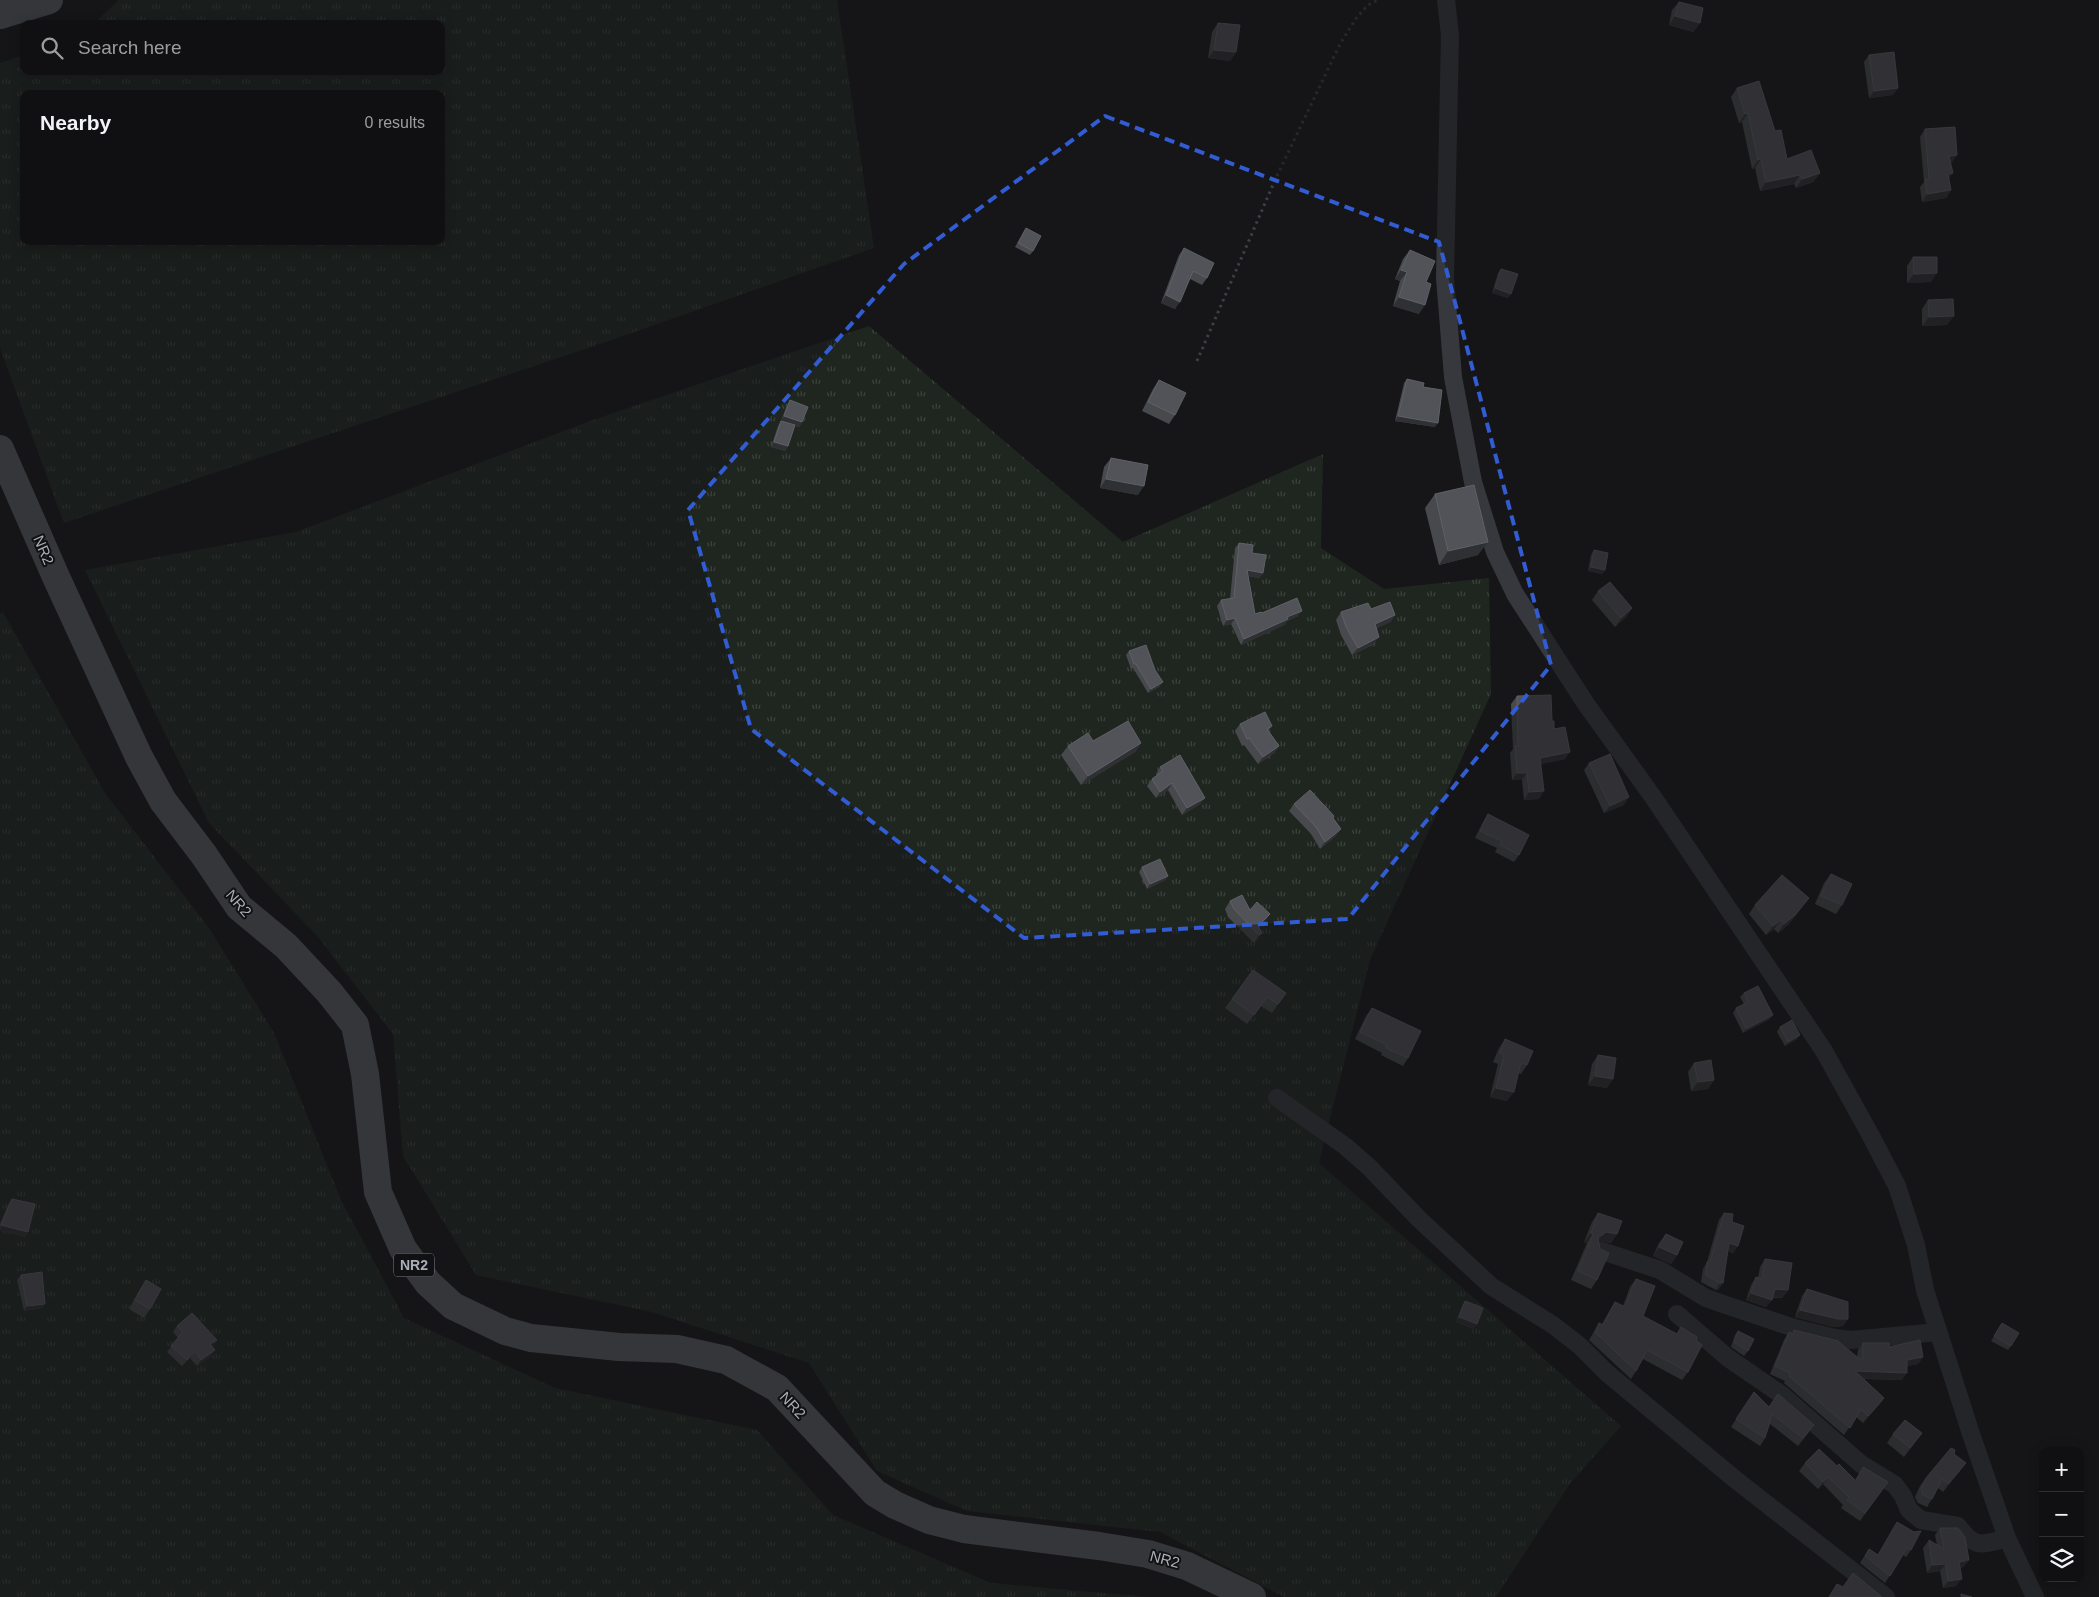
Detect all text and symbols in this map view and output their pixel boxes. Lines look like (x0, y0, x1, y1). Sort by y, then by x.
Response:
search box (20, 20, 445, 75)
icon: search (38, 34, 66, 62)
text: Search here (78, 37, 182, 58)
text: Nearby (40, 111, 111, 134)
text: 0 results (365, 114, 425, 131)
street label: NR2 (30, 533, 58, 567)
street label: NR2 (223, 886, 255, 920)
road number: NR2 (394, 1254, 434, 1276)
street label: NR2 (777, 1388, 809, 1422)
map controls (2039, 1447, 2084, 1582)
button: + (2039, 1447, 2084, 1492)
button: − (2039, 1492, 2084, 1537)
button: layers (2039, 1537, 2084, 1582)
street label: NR2 (1148, 1547, 1182, 1571)

